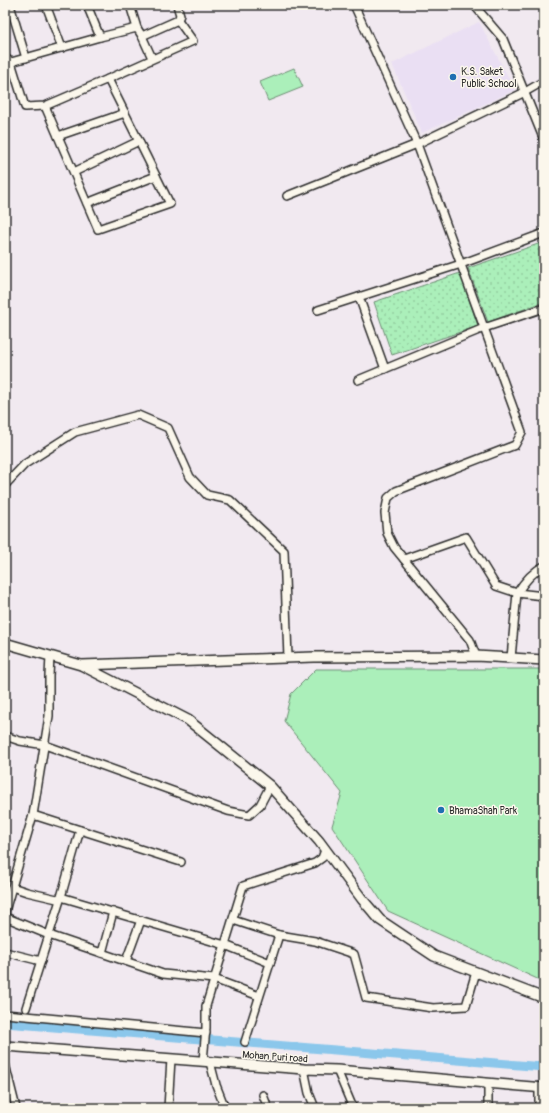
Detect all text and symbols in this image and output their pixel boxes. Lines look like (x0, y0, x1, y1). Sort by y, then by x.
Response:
place label: K.S. Saket Public School (461, 66, 517, 90)
marker: K.S. Saket Public School (448, 72, 458, 82)
marker: BhamaShah Park (436, 805, 446, 815)
place label: BhamaShah Park (449, 805, 518, 817)
street label: Mohan Puri road (242, 1049, 308, 1065)

